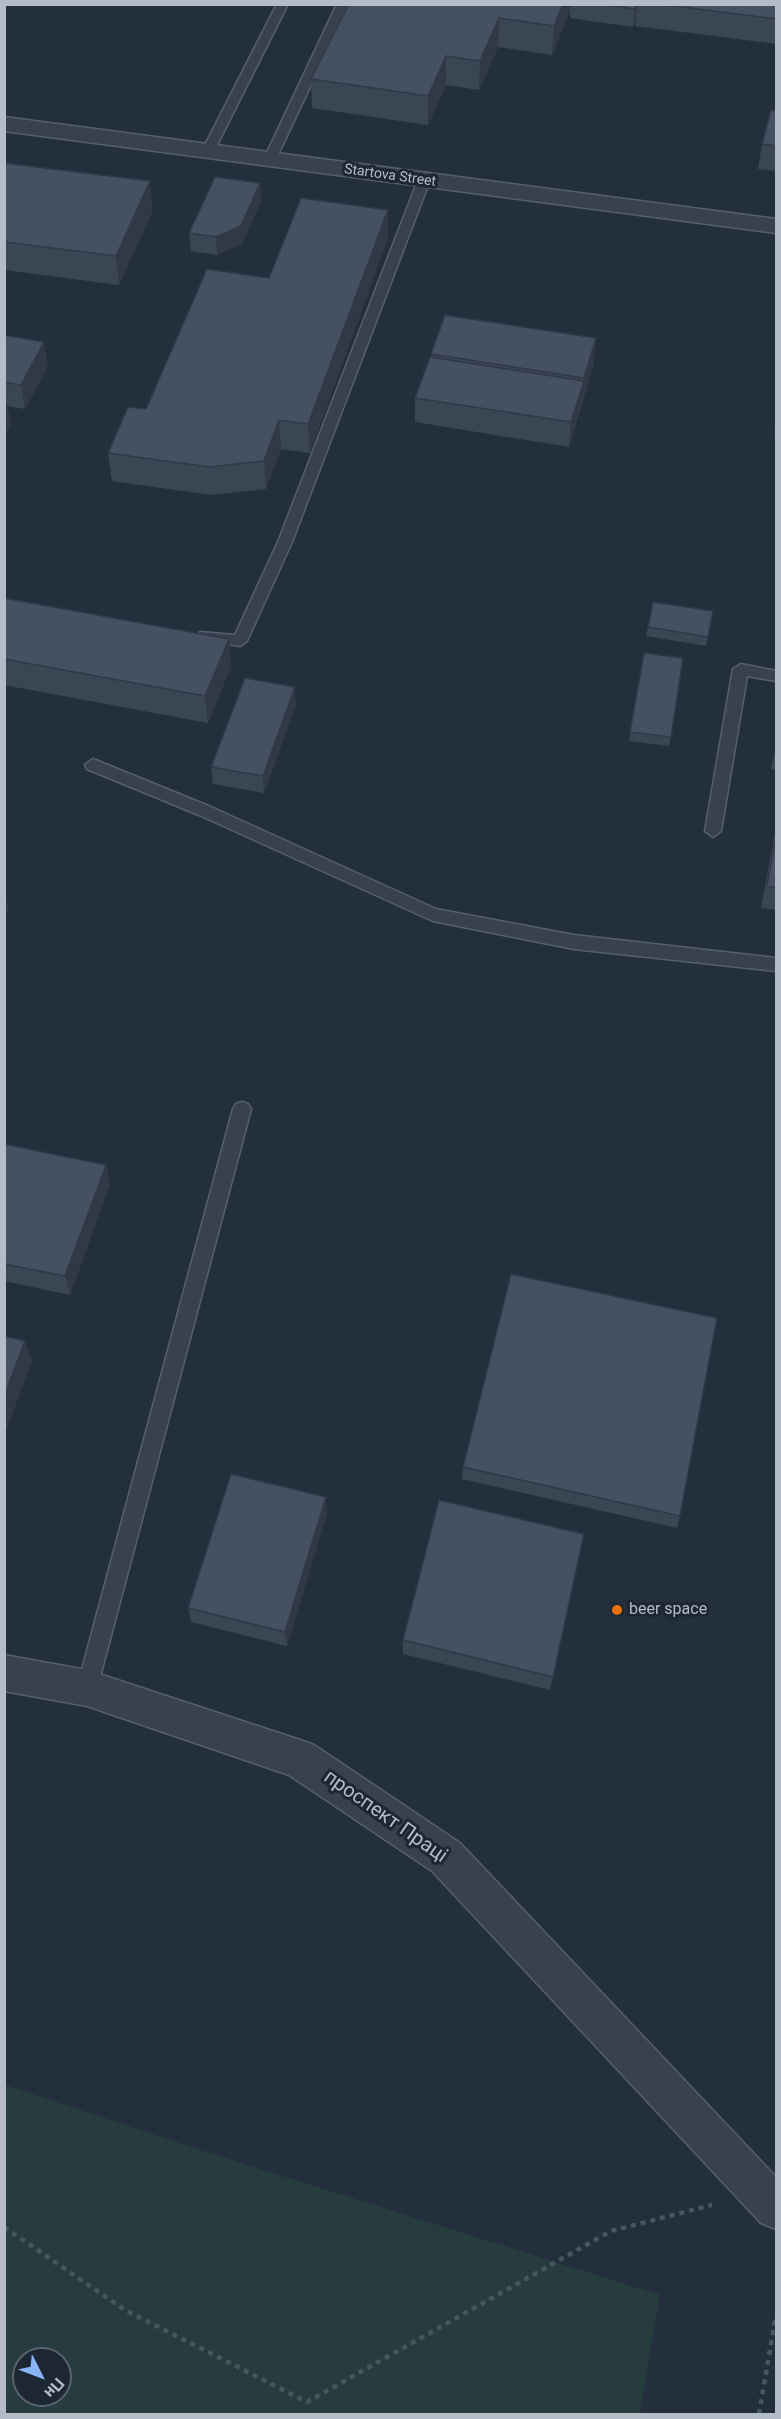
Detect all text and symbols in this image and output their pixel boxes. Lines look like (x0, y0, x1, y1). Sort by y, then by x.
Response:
street label: Startova Street (343, 161, 437, 191)
place label: beer space (629, 1600, 707, 1620)
marker: beer space (610, 1603, 624, 1617)
street label: проспект Праці (319, 1766, 451, 1868)
north arrow (12, 2347, 72, 2407)
text: Пн (40, 2374, 68, 2402)

